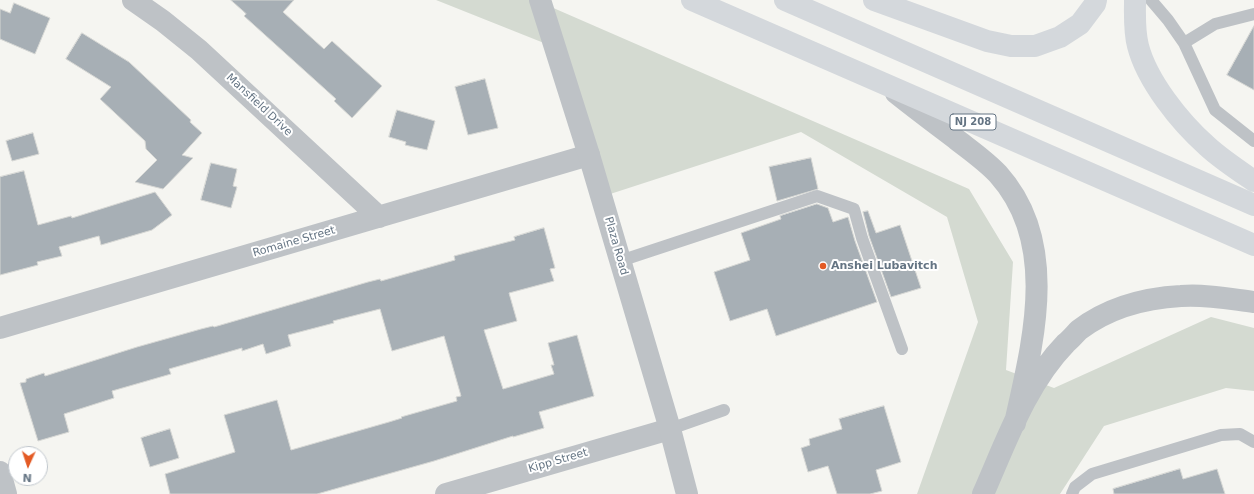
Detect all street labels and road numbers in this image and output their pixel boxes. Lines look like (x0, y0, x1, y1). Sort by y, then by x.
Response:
street label: Mansfield Drive (223, 71, 295, 139)
road number: NJ 208 (950, 114, 996, 130)
street label: Plaza Road (601, 215, 631, 277)
street label: Romaine Street (251, 224, 337, 260)
street label: Kipp Street (527, 446, 589, 476)

